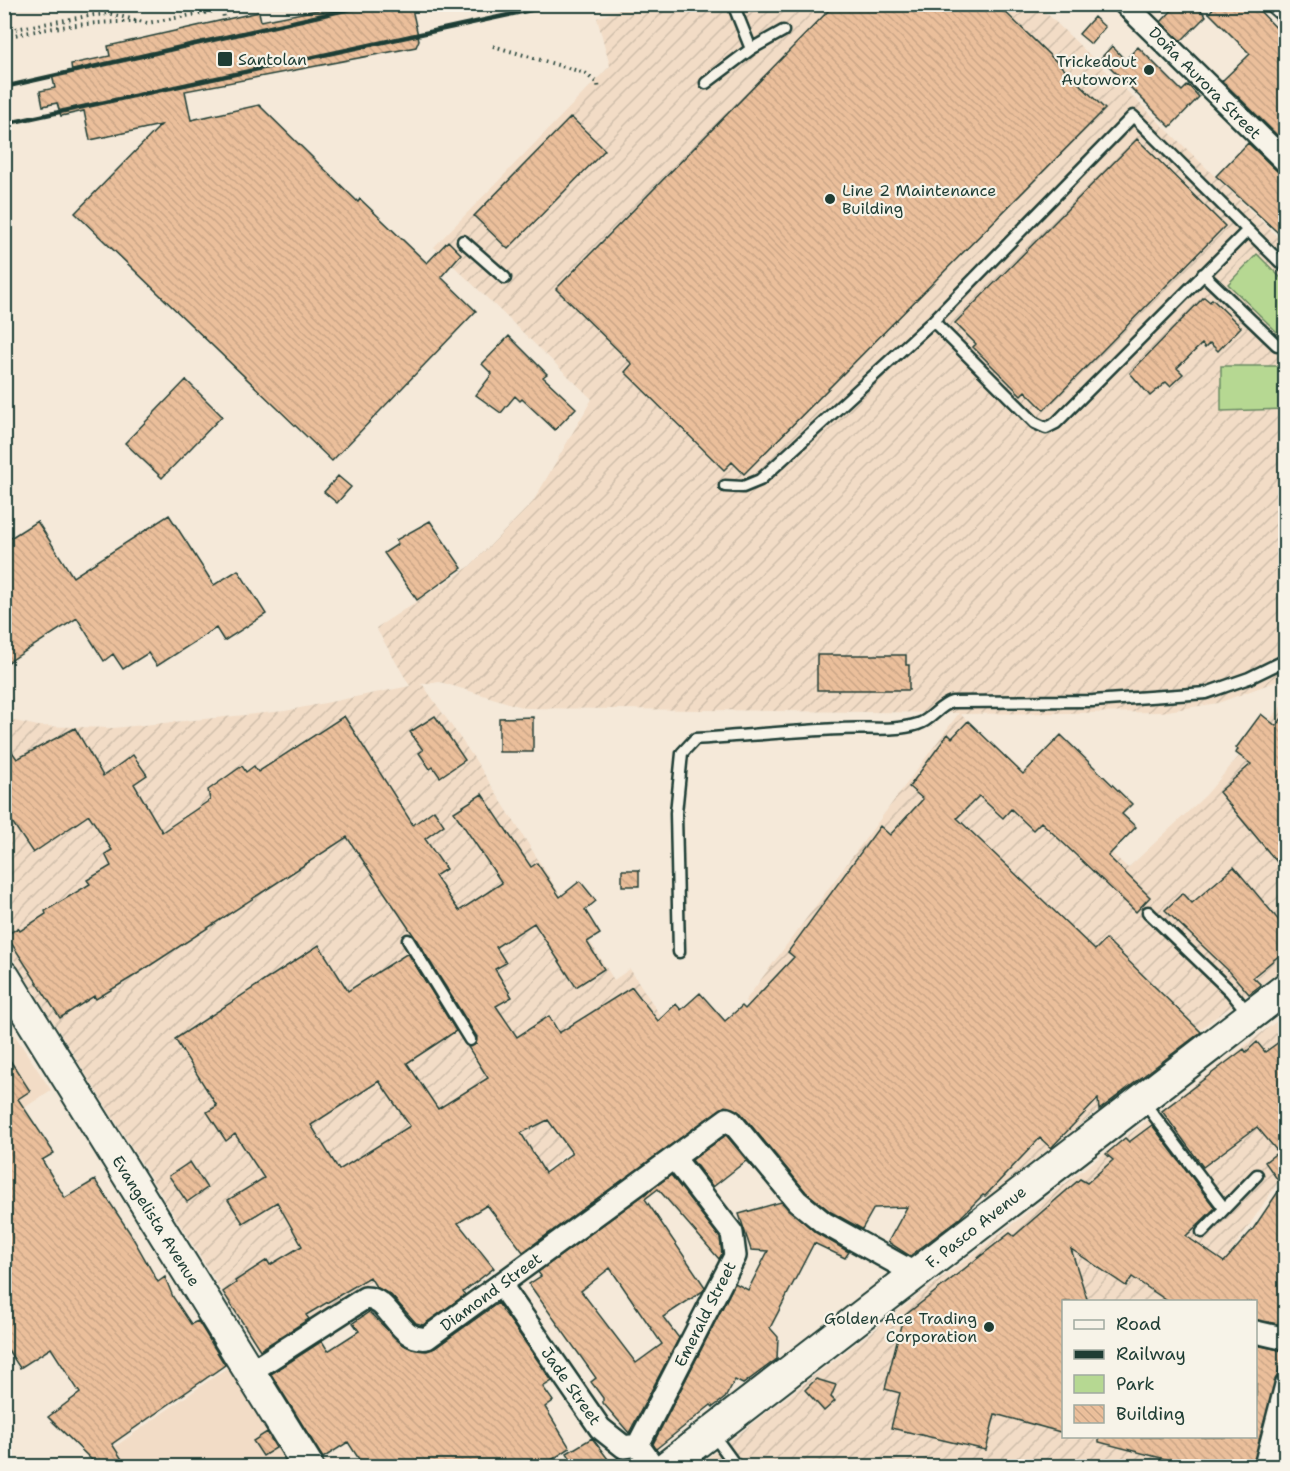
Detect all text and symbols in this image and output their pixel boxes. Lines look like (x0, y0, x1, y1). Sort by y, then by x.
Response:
street label: Doña Aurora Street (1144, 22, 1266, 144)
place label: Santolan (238, 49, 307, 70)
marker: Santolan (216, 50, 234, 68)
place label: Trickedout Autoworx (1056, 51, 1137, 90)
marker: Trickedout Autoworx (1142, 63, 1156, 77)
place label: Line 2 Maintenance Building (842, 180, 996, 219)
marker: Line 2 Maintenance Building (823, 192, 837, 206)
street label: Evangelista Avenue (107, 1152, 205, 1290)
street label: F. Pasco Avenue (921, 1181, 1031, 1273)
street label: Diamond Street (436, 1248, 546, 1336)
street label: Emerald Street (669, 1258, 741, 1370)
legend (1062, 1300, 1257, 1438)
place label: Golden Ace Trading Corporation (824, 1308, 977, 1347)
text: Road (1116, 1312, 1161, 1336)
marker: Golden Ace Trading Corporation (982, 1320, 996, 1334)
text: Railway (1116, 1342, 1186, 1366)
street label: Jade Street (536, 1343, 606, 1429)
text: Park (1116, 1372, 1155, 1396)
text: Building (1116, 1402, 1185, 1426)

